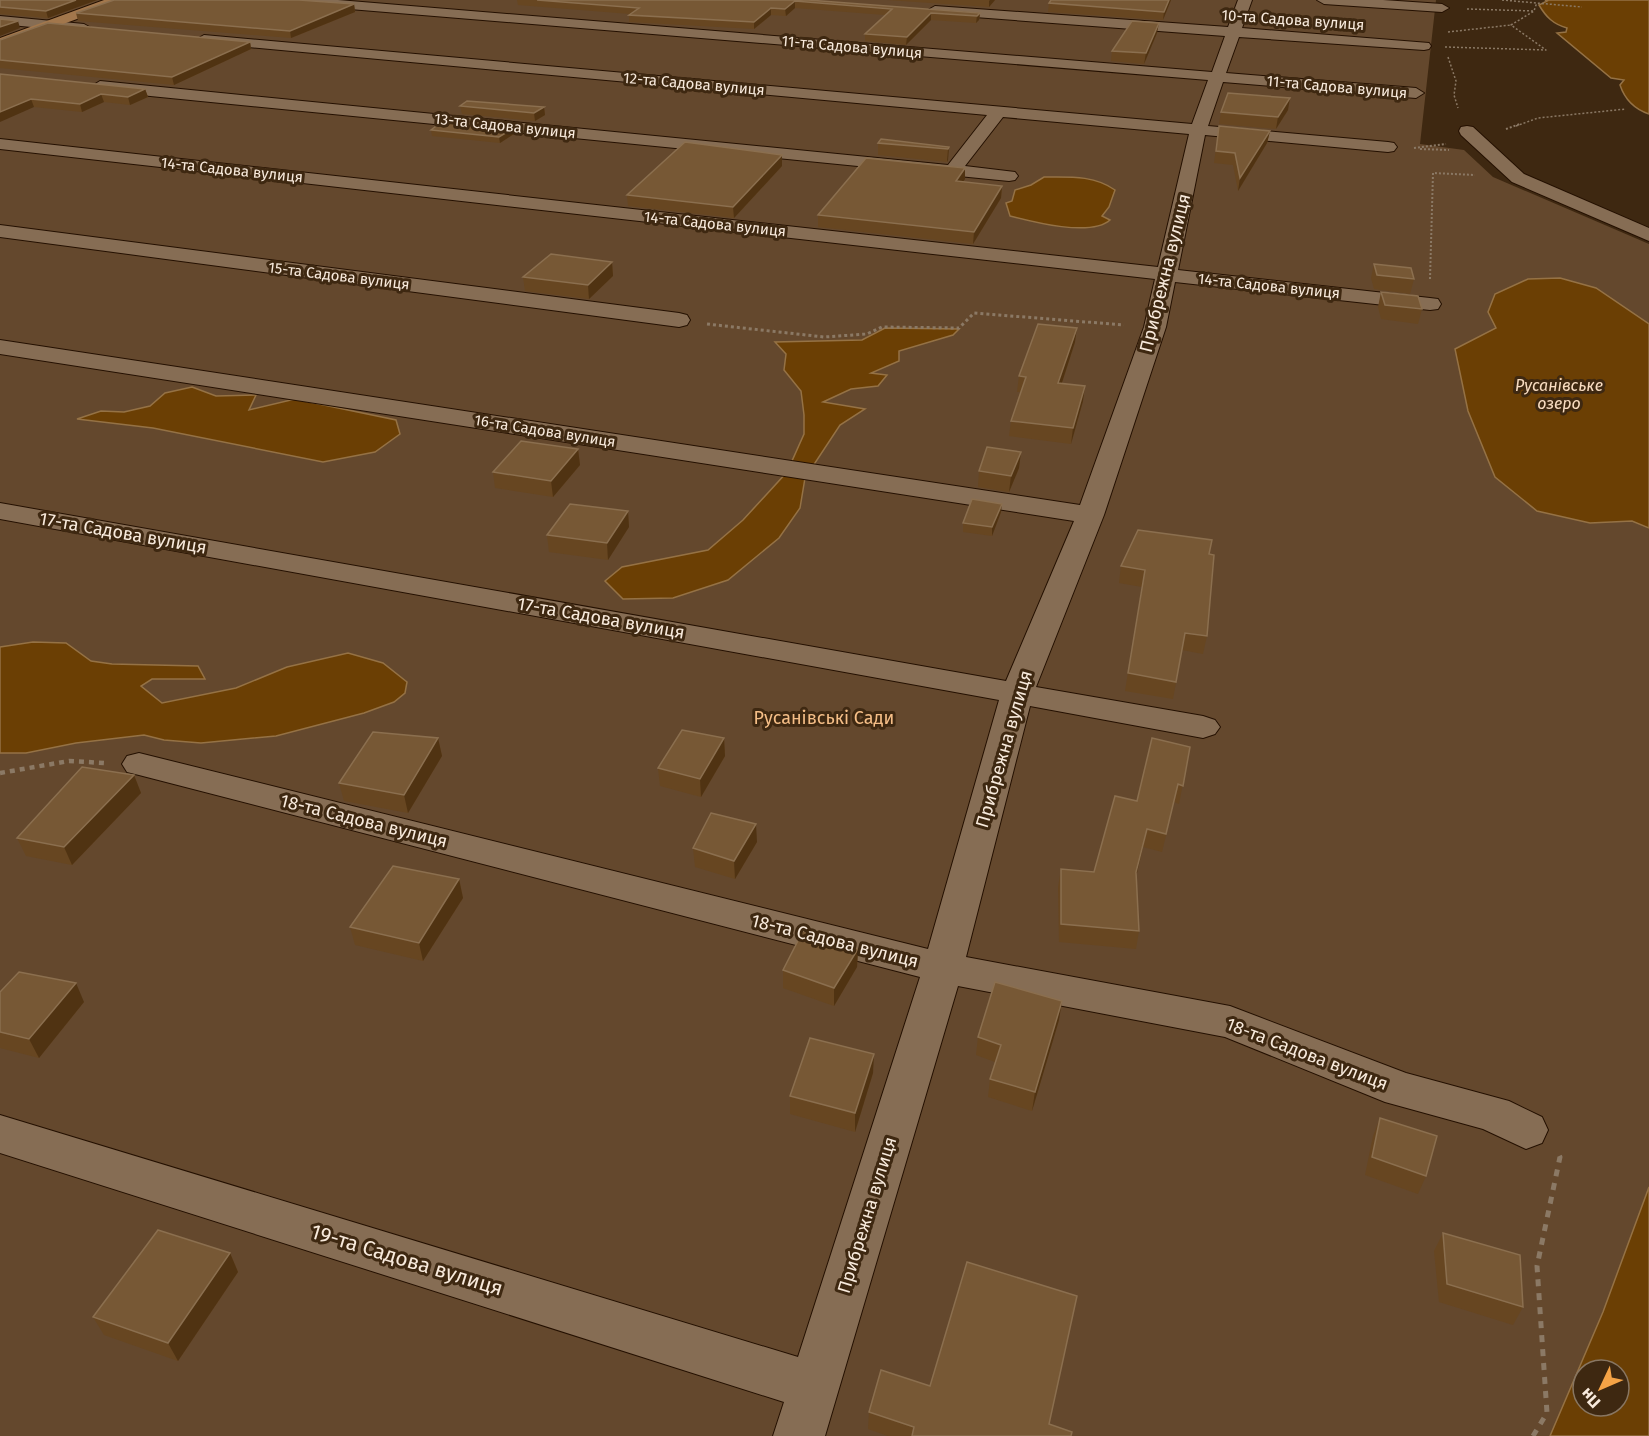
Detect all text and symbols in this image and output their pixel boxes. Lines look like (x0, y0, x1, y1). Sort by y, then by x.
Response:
street label: 10-та Садова вулиця (1221, 6, 1365, 34)
street label: 11-та Садова вулиця (781, 32, 923, 62)
street label: 12-та Садова вулиця (622, 69, 766, 99)
street label: 11-та Садова вулиця (1266, 72, 1408, 102)
street label: 13-та Садова вулиця (433, 110, 577, 142)
street label: 14-та Садова вулиця (160, 154, 304, 186)
street label: Прибрежна вулиця (1135, 191, 1195, 355)
street label: 14-та Садова вулиця (643, 208, 787, 240)
street label: 15-та Садова вулиця (267, 258, 411, 294)
street label: 14-та Садова вулиця (1197, 270, 1341, 302)
water label: Русанівське озеро (1515, 376, 1603, 413)
street label: 16-та Садова вулиця (473, 411, 617, 451)
street label: 17-та Садова вулиця (38, 507, 208, 559)
street label: 17-та Садова вулиця (516, 592, 686, 644)
street label: Прибрежна вулиця (971, 668, 1037, 830)
park label: Русанівські Сади (754, 707, 894, 729)
street label: 18-та Садова вулиця (278, 790, 450, 852)
street label: 18-та Садова вулиця (749, 910, 921, 972)
street label: 18-та Садова вулиця (1223, 1013, 1391, 1095)
street label: Прибрежна вулиця (833, 1134, 901, 1296)
street label: 19-та Садова вулиця (308, 1218, 506, 1302)
north arrow (1571, 1358, 1631, 1418)
text: Пн (1577, 1384, 1604, 1412)

